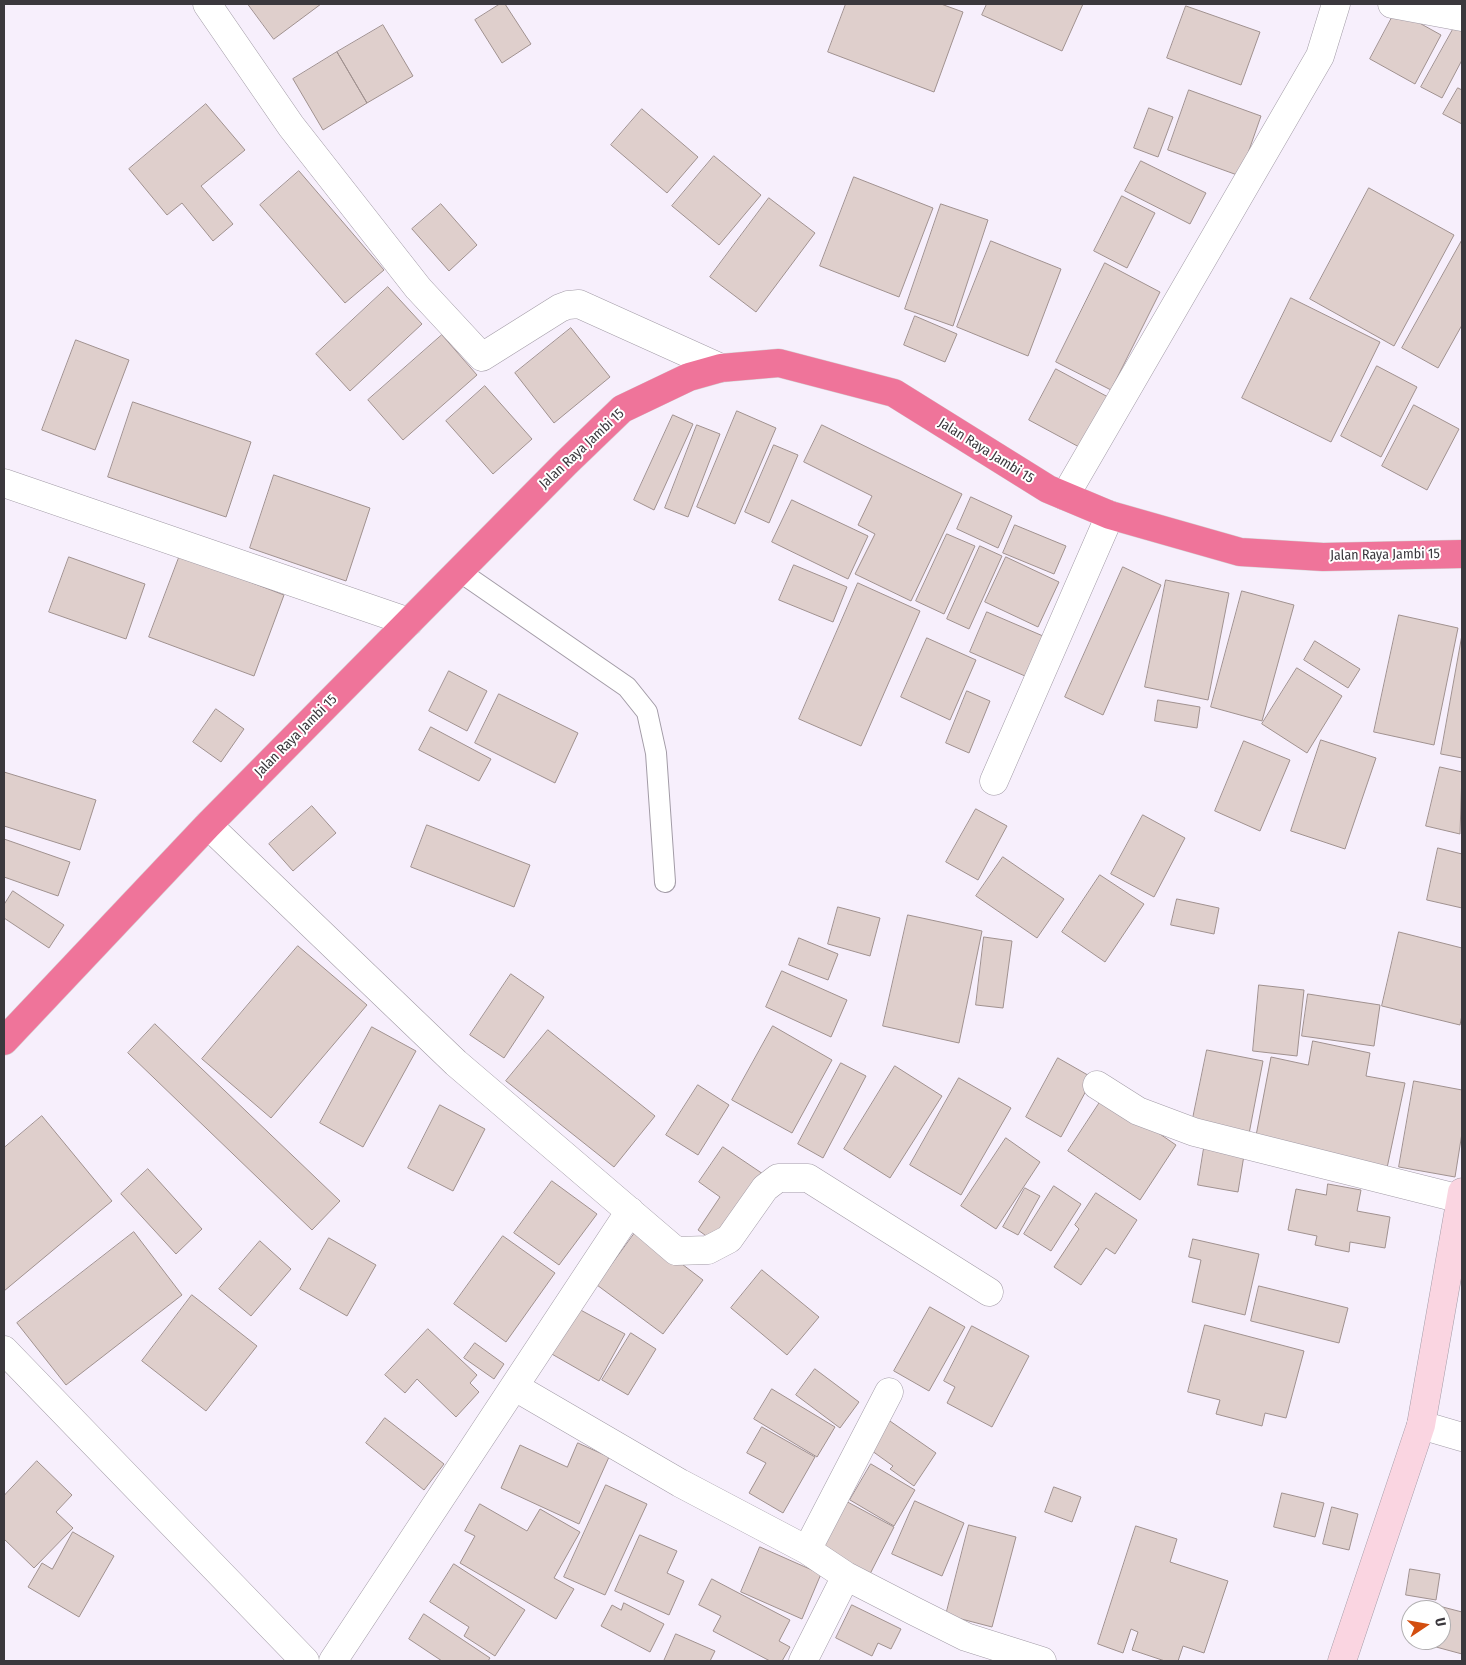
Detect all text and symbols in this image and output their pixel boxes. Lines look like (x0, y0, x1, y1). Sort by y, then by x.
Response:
street label: Jalan Raya Jambi 15 (536, 405, 628, 493)
street label: Jalan Raya Jambi 15 (935, 415, 1037, 487)
street label: Jalan Raya Jambi 15 (1330, 546, 1440, 564)
street label: Jalan Raya Jambi 15 (251, 691, 341, 781)
north arrow (1401, 1600, 1451, 1650)
text: U (1431, 1616, 1449, 1628)

